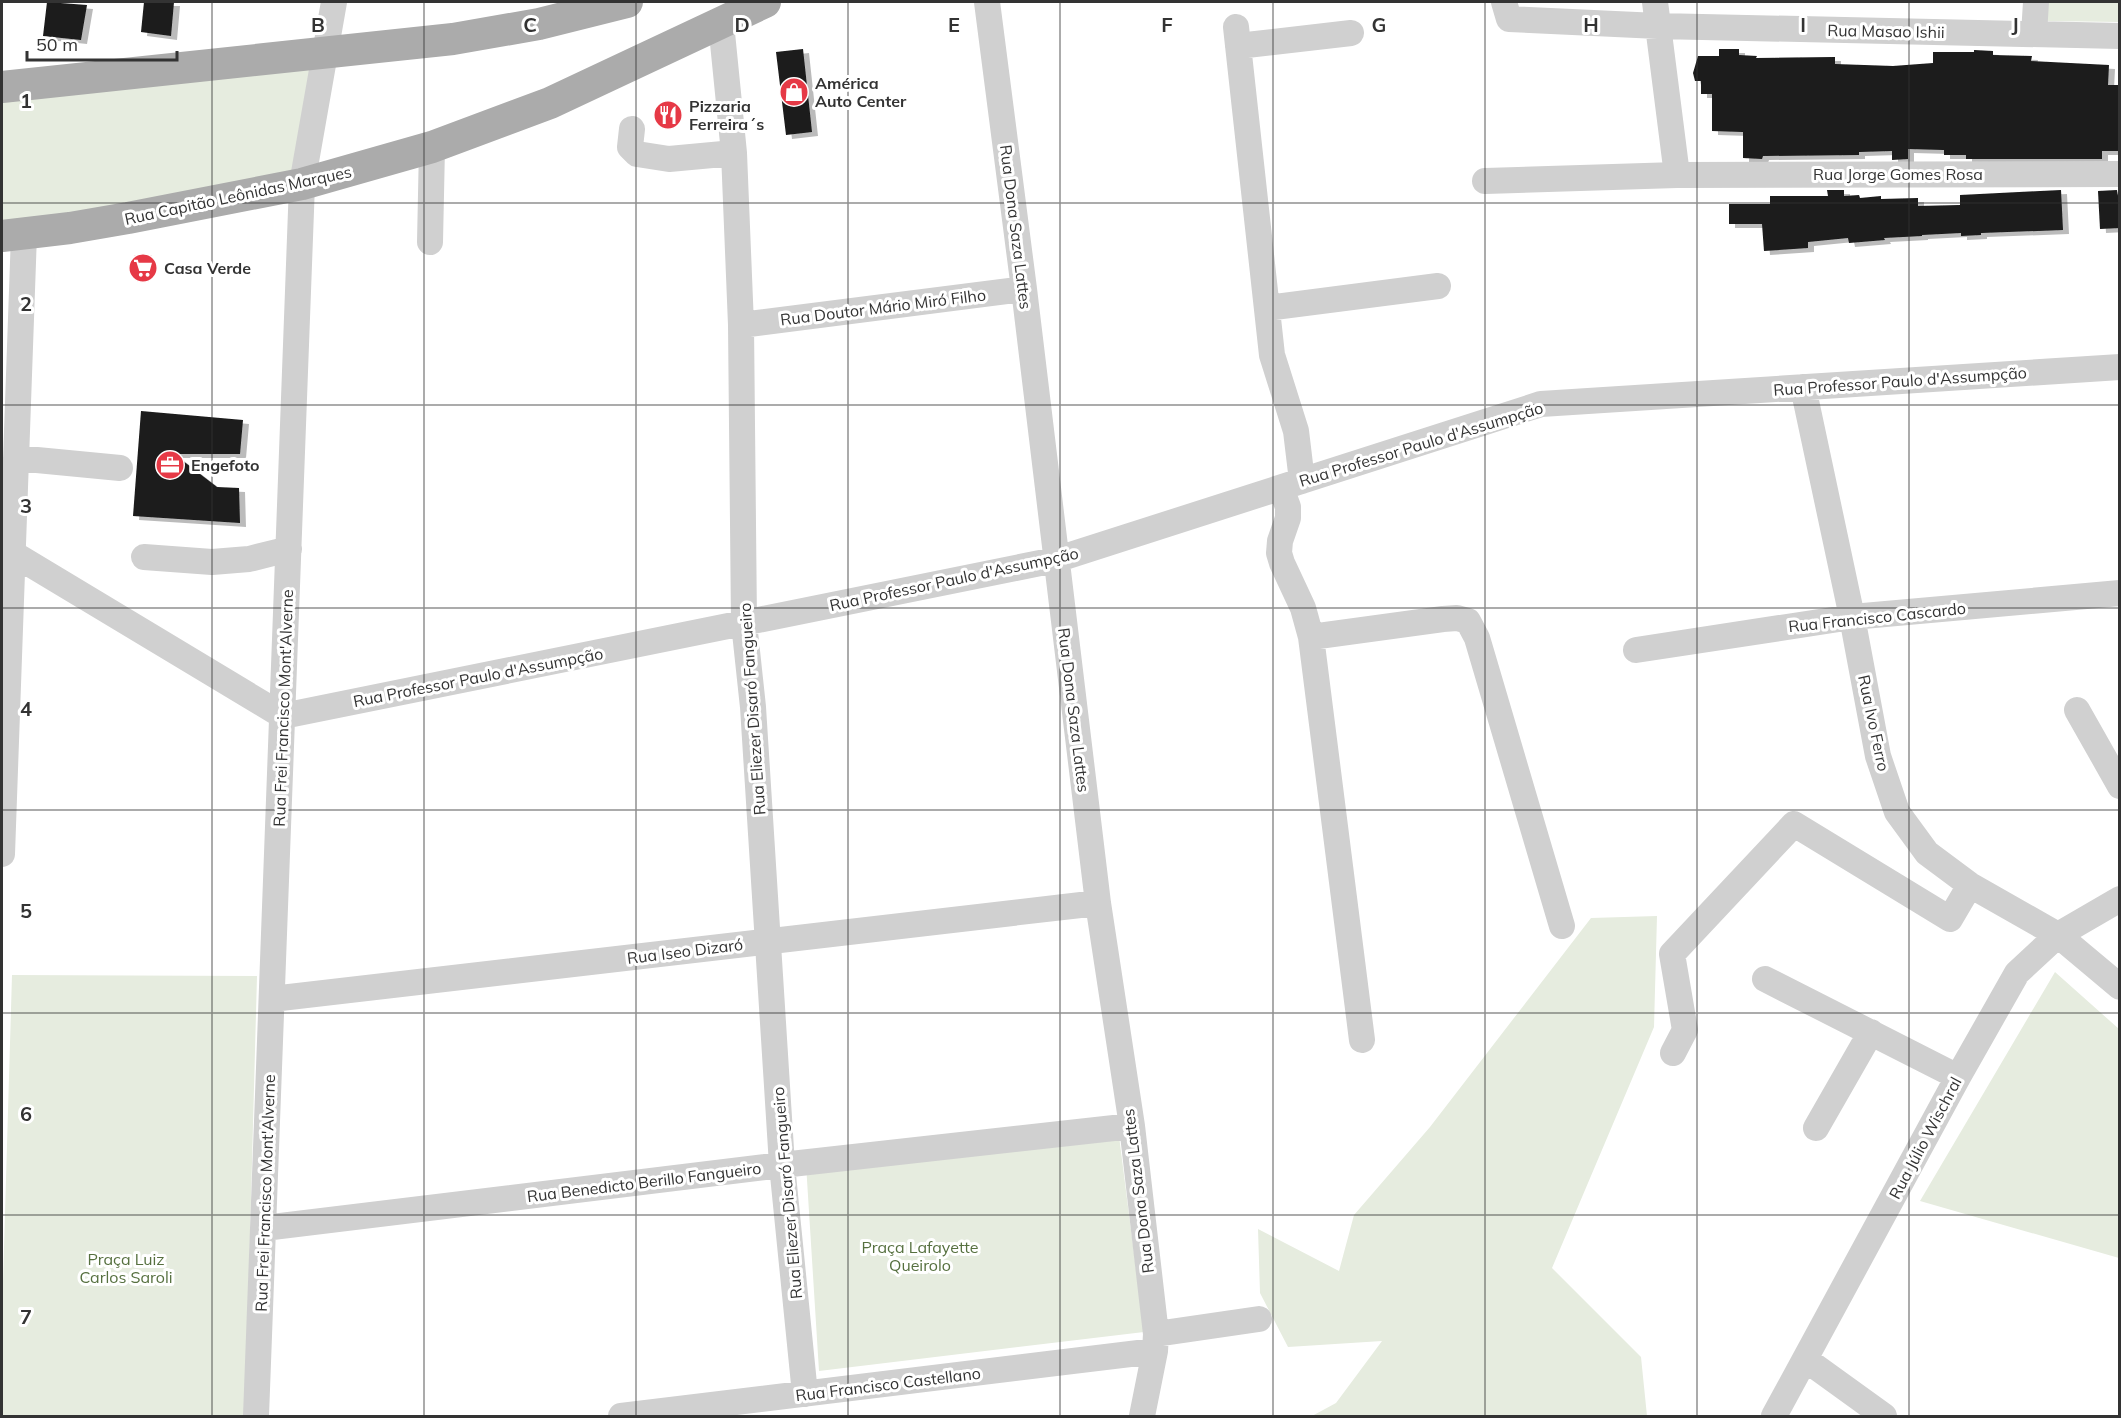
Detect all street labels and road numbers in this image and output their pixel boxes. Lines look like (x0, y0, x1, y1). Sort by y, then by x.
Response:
street label: Rua Masao Ishii (1827, 20, 1945, 42)
street label: Rua Dona Saza Lattes (996, 144, 1036, 311)
street label: Rua Capitão Leônidas Marques (123, 161, 353, 229)
street label: Rua Jorge Gomes Rosa (1813, 164, 1983, 184)
street label: Rua Doutor Mário Miró Filho (779, 284, 987, 330)
street label: Rua Professor Paulo d'Assumpção (1773, 362, 2027, 400)
street label: Rua Professor Paulo d'Assumpção (1297, 397, 1545, 491)
street label: Rua Professor Paulo d'Assumpção (828, 543, 1080, 615)
street label: Rua Frei Francisco Mont'Alverne (269, 589, 297, 827)
street label: Rua Francisco Cascardo (1787, 598, 1967, 636)
street label: Rua Eliezer Disaró Fangueiro (735, 602, 769, 816)
street label: Rua Dona Saza Lattes (1054, 627, 1094, 794)
street label: Rua Professor Paulo d'Assumpção (351, 643, 605, 711)
street label: Rua Ivo Ferro (1854, 673, 1894, 773)
street label: Rua Iseo Dizaró (626, 934, 744, 968)
street label: Rua Júlio Wischral (1884, 1073, 1966, 1203)
street label: Rua Frei Francisco Mont'Alverne (251, 1074, 279, 1312)
street label: Rua Eliezer Disaró Fangueiro (768, 1086, 806, 1300)
street label: Rua Dona Saza Lattes (1118, 1107, 1158, 1274)
street label: Rua Benedicto Berillo Fangueiro (526, 1158, 762, 1206)
street label: Rua Francisco Castellano (794, 1363, 982, 1405)

